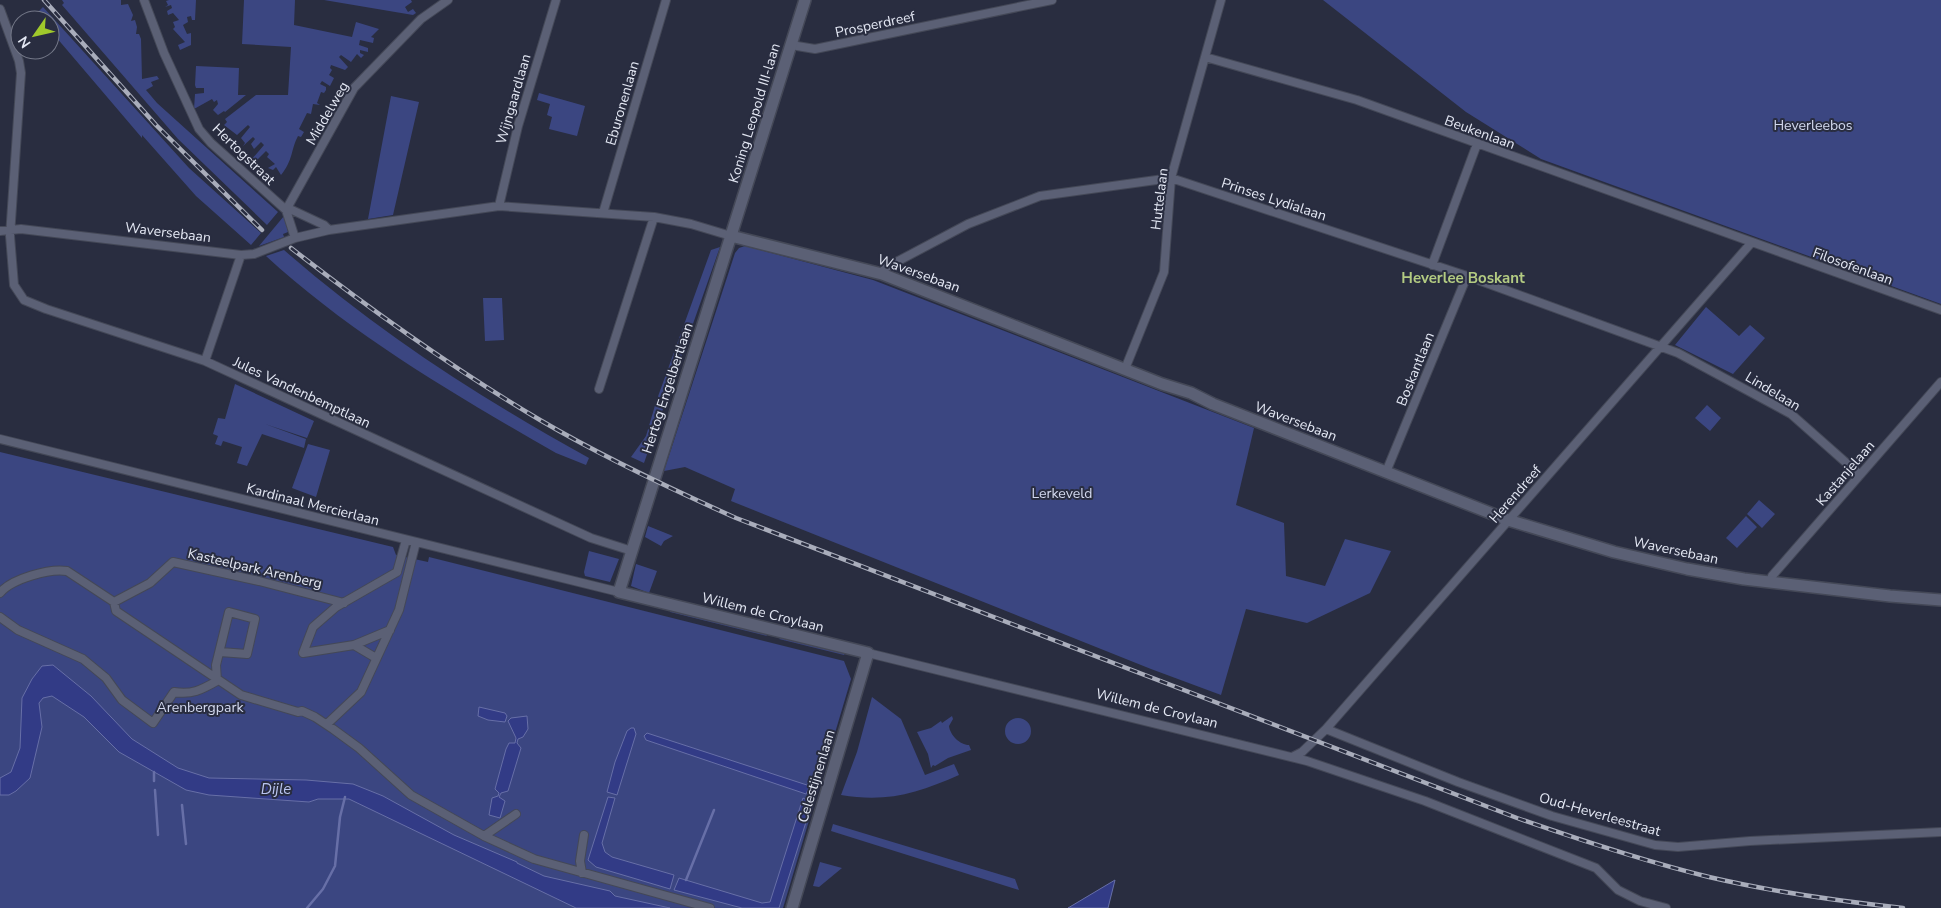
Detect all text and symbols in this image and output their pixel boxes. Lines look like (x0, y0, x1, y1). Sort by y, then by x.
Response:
street label: Prosperdreef (833, 7, 917, 42)
north arrow (10, 10, 60, 60)
text: N (14, 32, 35, 52)
street label: Koning Leopold III-laan (724, 41, 785, 185)
street label: Wijngaardlaan (492, 52, 535, 146)
street label: Eburonenlaan (601, 59, 644, 148)
street label: Middelweg (302, 78, 353, 148)
street label: Beukenlaan (1442, 111, 1518, 154)
park label: Heverleebos (1773, 116, 1853, 135)
street label: Hertogstraat (208, 120, 279, 189)
street label: Huttelaan (1146, 167, 1173, 231)
street label: Prinses Lydialaan (1219, 174, 1329, 225)
street label: Waversebaan (124, 218, 212, 247)
street label: Filosofenlaan (1810, 243, 1896, 290)
street label: Waversebaan (875, 250, 963, 297)
district label: Heverlee Boskant (1401, 268, 1525, 288)
street label: Hertog Engelbertlaan (637, 320, 698, 456)
street label: Boskantlaan (1392, 329, 1439, 409)
street label: Jules Vandenbemptlaan (229, 352, 374, 433)
street label: Lindelaan (1742, 367, 1804, 415)
street label: Waversebaan (1252, 397, 1340, 446)
street label: Kastanjelaan (1812, 437, 1879, 510)
street label: Herendreef (1485, 461, 1546, 527)
street label: Kardinaal Mercierlaan (244, 479, 381, 530)
park label: Lerkeveld (1032, 484, 1092, 503)
street label: Waversebaan (1632, 532, 1720, 569)
street label: Kasteelpark Arenberg (186, 544, 324, 593)
street label: Willem de Croylaan (700, 588, 826, 637)
street label: Willem de Croylaan (1094, 684, 1220, 733)
park label: Arenbergpark (157, 698, 244, 717)
street label: Celestijnenlaan (793, 727, 840, 825)
water label: Dijle (261, 779, 291, 799)
street label: Oud-Heverleestraat (1537, 788, 1663, 841)

